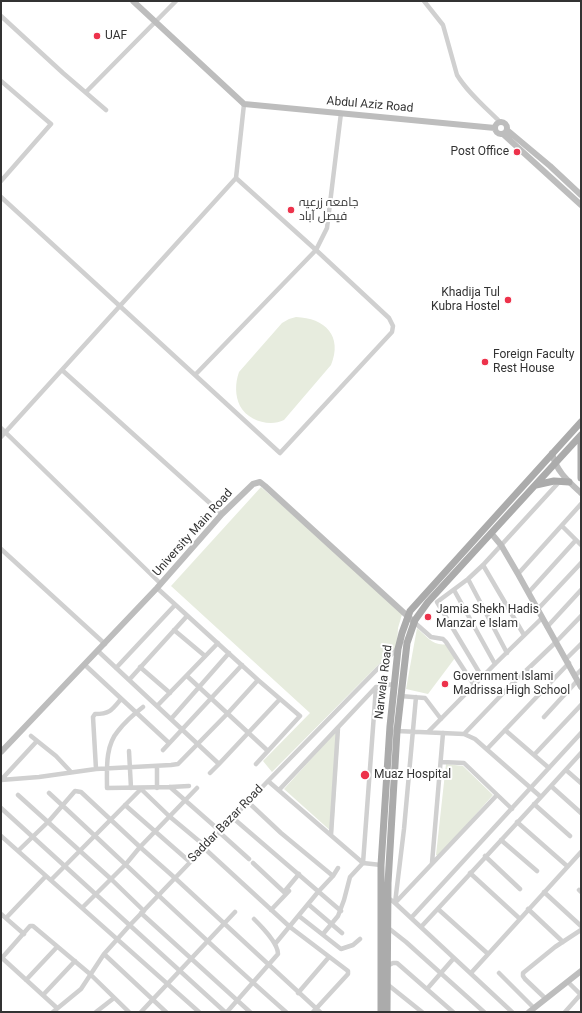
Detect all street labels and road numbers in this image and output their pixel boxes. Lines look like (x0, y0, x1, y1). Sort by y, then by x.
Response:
street label: Abdul Aziz Road (326, 94, 414, 116)
street label: University Main Road (150, 486, 236, 580)
street label: Narwala Road (372, 644, 396, 720)
street label: Saddar Bazar Road (185, 782, 267, 866)

